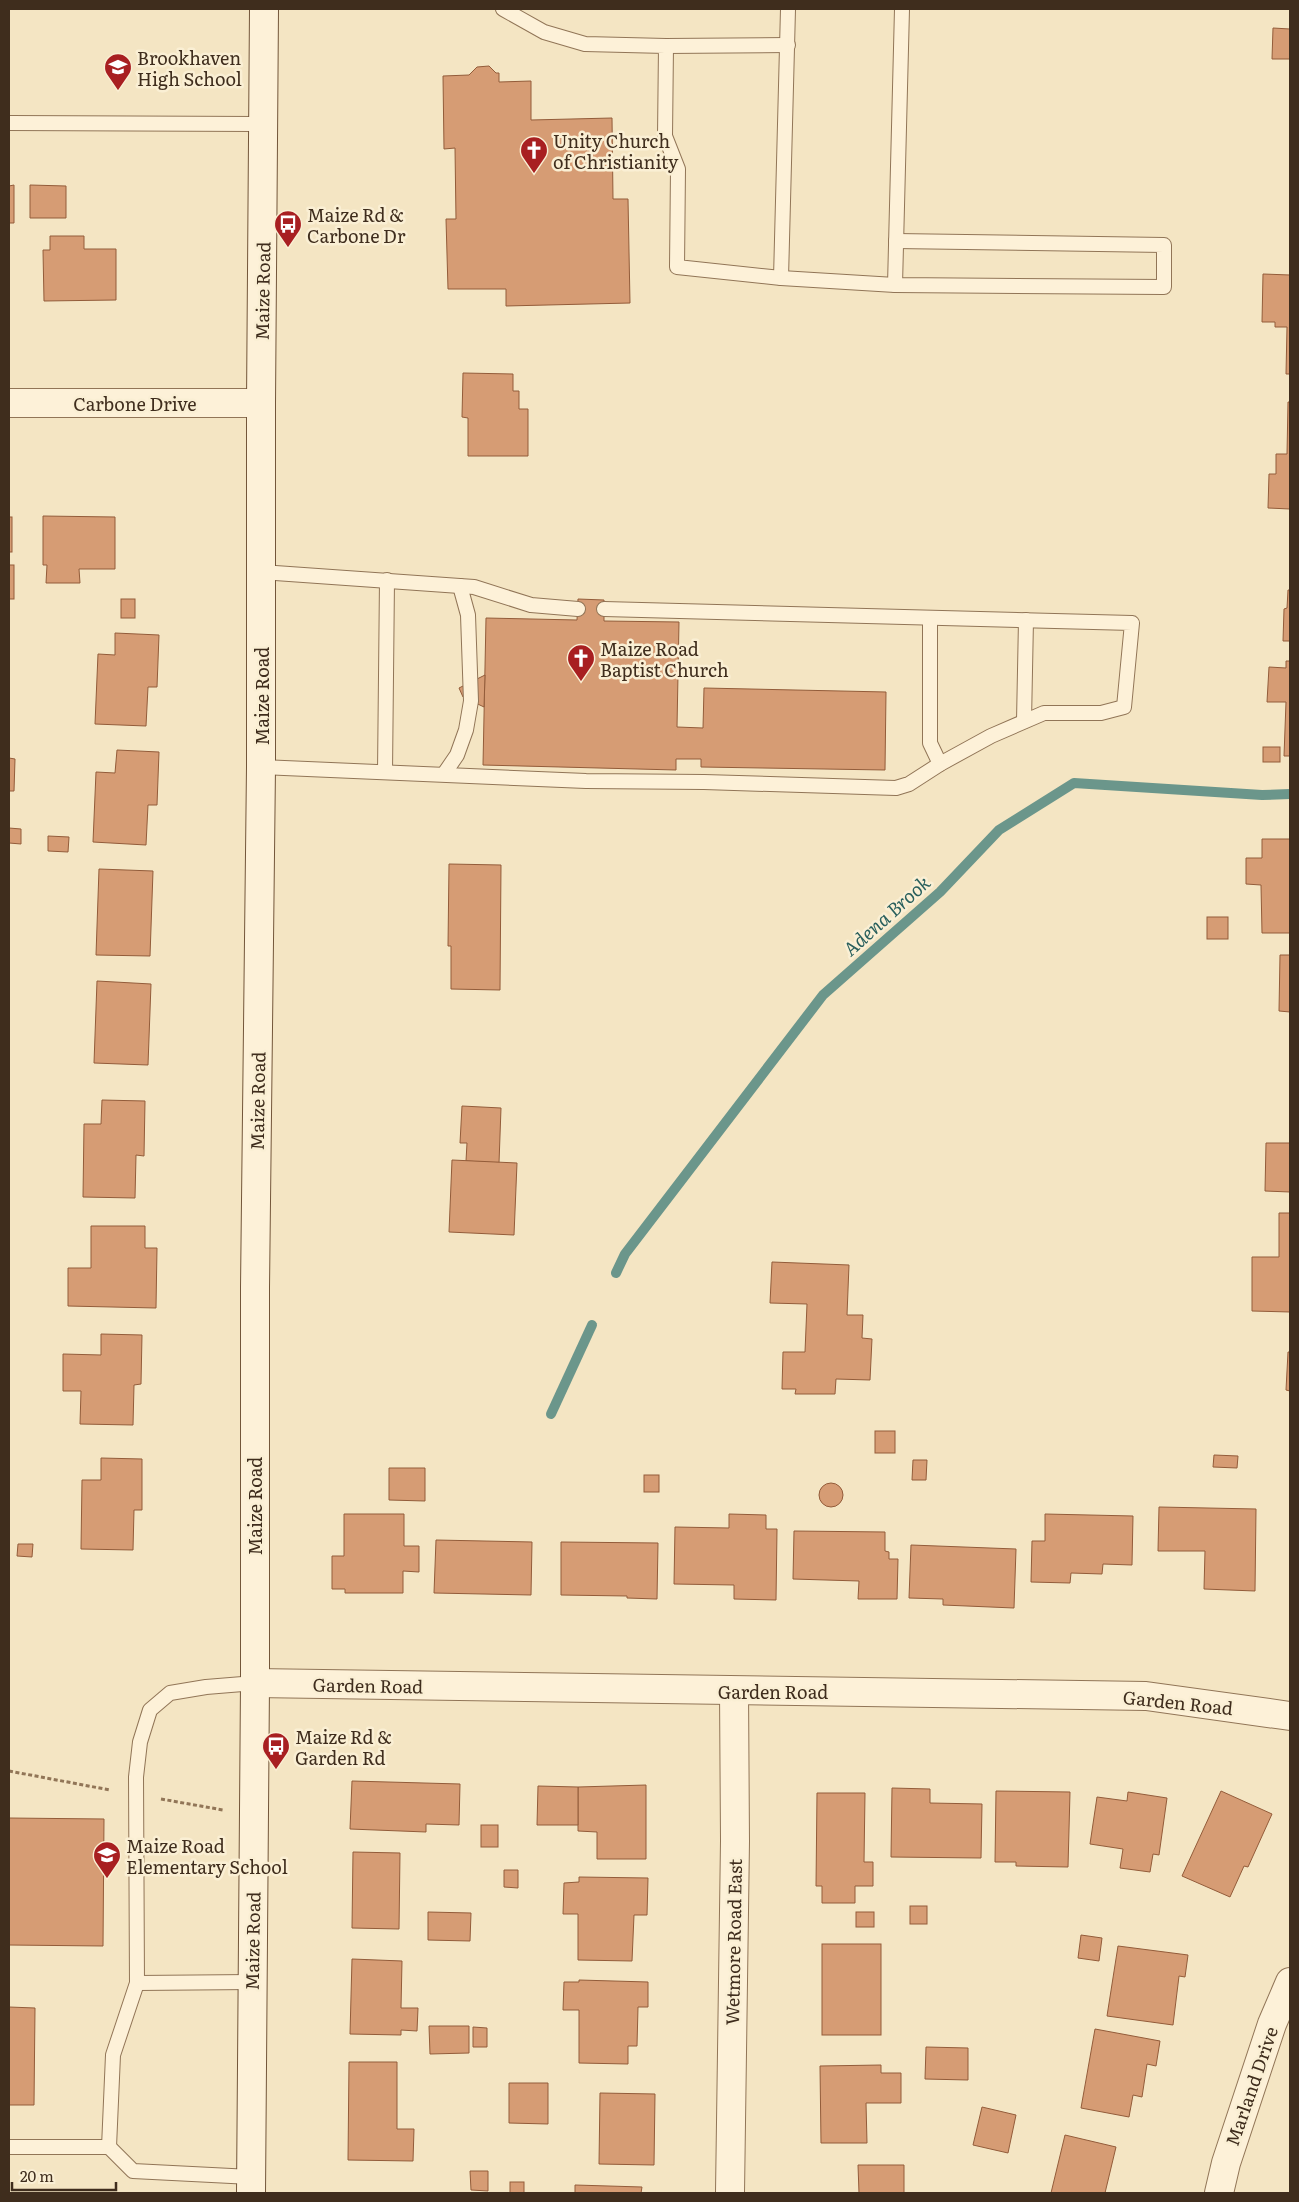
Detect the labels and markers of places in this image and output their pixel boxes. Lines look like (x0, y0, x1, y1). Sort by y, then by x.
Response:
place label: Brookhaven High School (137, 44, 242, 92)
school or university icon: Brookhaven High School (103, 52, 133, 91)
place label: Unity Church of Christianity (553, 127, 679, 175)
church icon: Unity Church of Christianity (519, 135, 549, 174)
place label: Maize Rd & Carbone Dr (307, 201, 406, 249)
bus stop icon: Maize Rd & Carbone Dr (273, 209, 303, 248)
place label: Maize Road Baptist Church (600, 635, 729, 683)
church icon: Maize Road Baptist Church (566, 643, 596, 682)
place label: Maize Rd & Garden Rd (295, 1723, 392, 1771)
bus stop icon: Maize Rd & Garden Rd (261, 1731, 291, 1770)
place label: Maize Road Elementary School (126, 1832, 288, 1880)
school or university icon: Maize Road Elementary School (92, 1840, 122, 1879)

